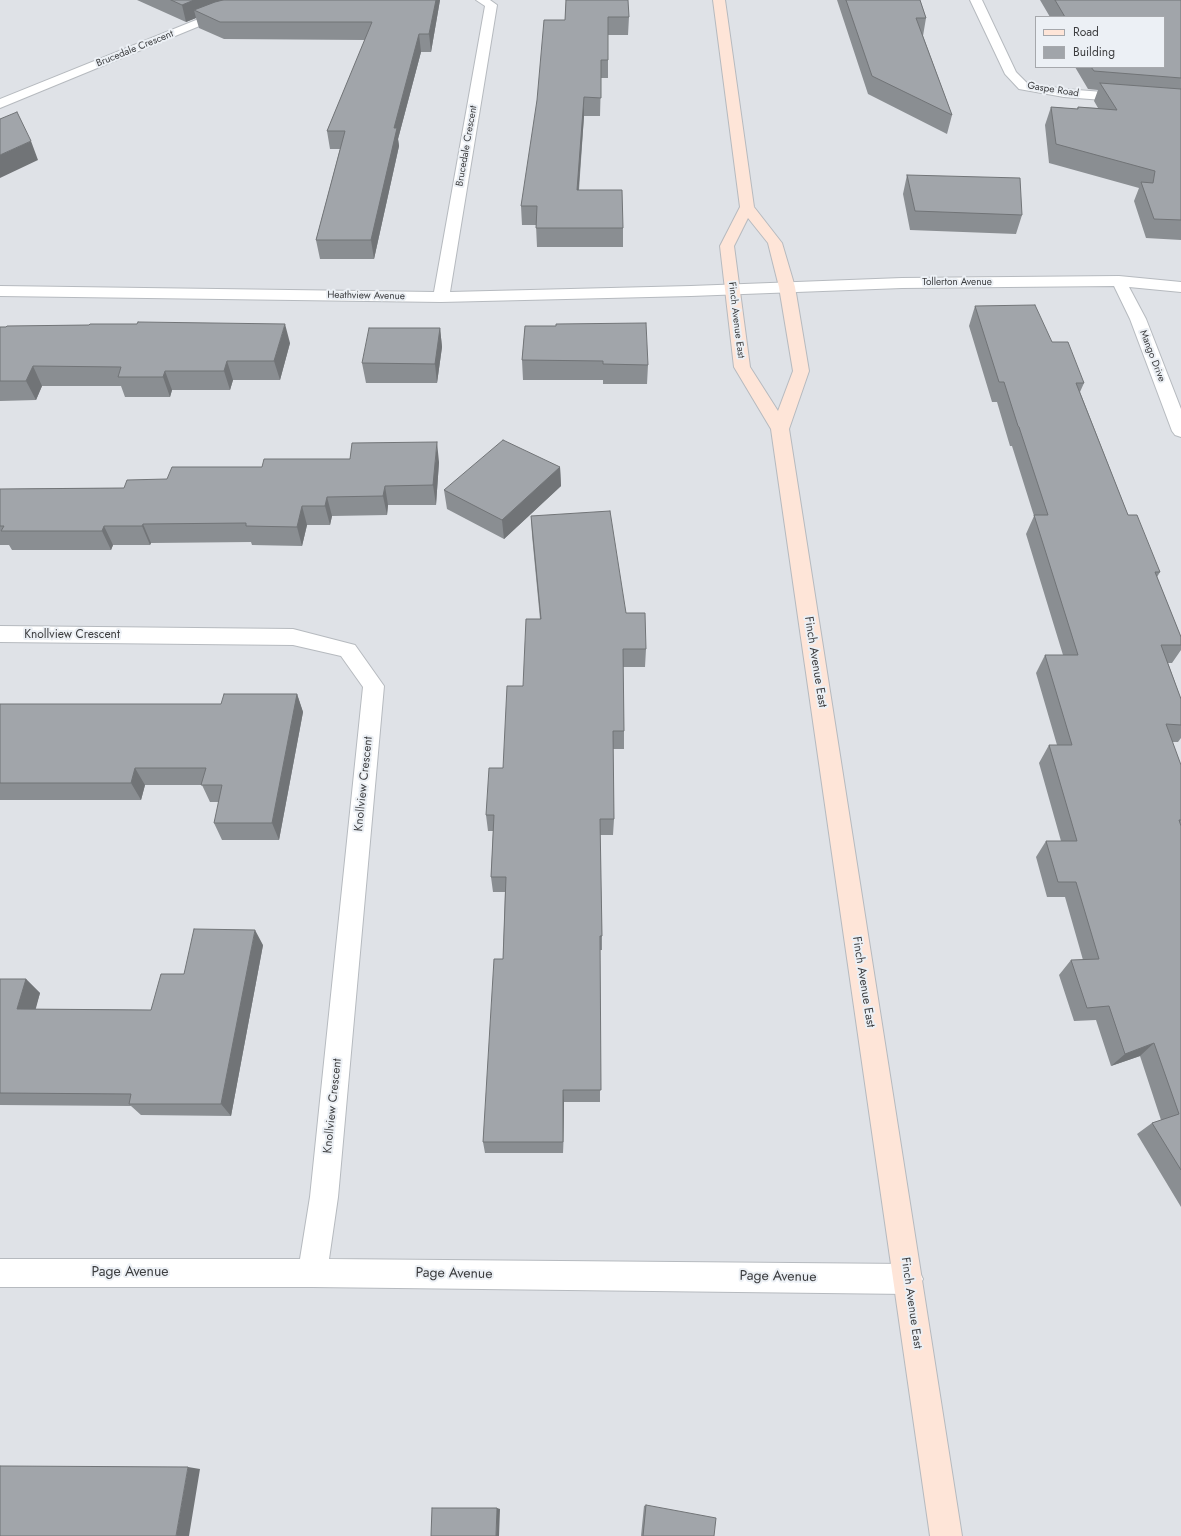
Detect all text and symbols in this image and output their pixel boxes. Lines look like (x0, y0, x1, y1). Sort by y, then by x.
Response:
legend (1035, 16, 1165, 68)
text: Road (1073, 23, 1099, 41)
street label: Brucedale Crescent (95, 28, 175, 70)
text: Building (1073, 43, 1115, 61)
street label: Gaspe Road (1026, 80, 1080, 100)
street label: Brucedale Crescent (454, 105, 480, 187)
street label: Tollerton Avenue (922, 277, 992, 289)
street label: Finch Avenue East (725, 281, 747, 359)
street label: Heathview Avenue (327, 289, 405, 303)
street label: Mango Drive (1137, 328, 1167, 384)
street label: Finch Avenue East (801, 615, 829, 709)
street label: Knollview Crescent (24, 628, 120, 642)
street label: Knollview Crescent (352, 736, 376, 832)
street label: Finch Avenue East (849, 935, 877, 1029)
street label: Knollview Crescent (321, 1058, 345, 1154)
street label: Finch Avenue East (897, 1256, 925, 1350)
street label: Page Avenue (92, 1265, 168, 1281)
street label: Page Avenue (415, 1265, 493, 1283)
street label: Page Avenue (739, 1268, 817, 1286)

